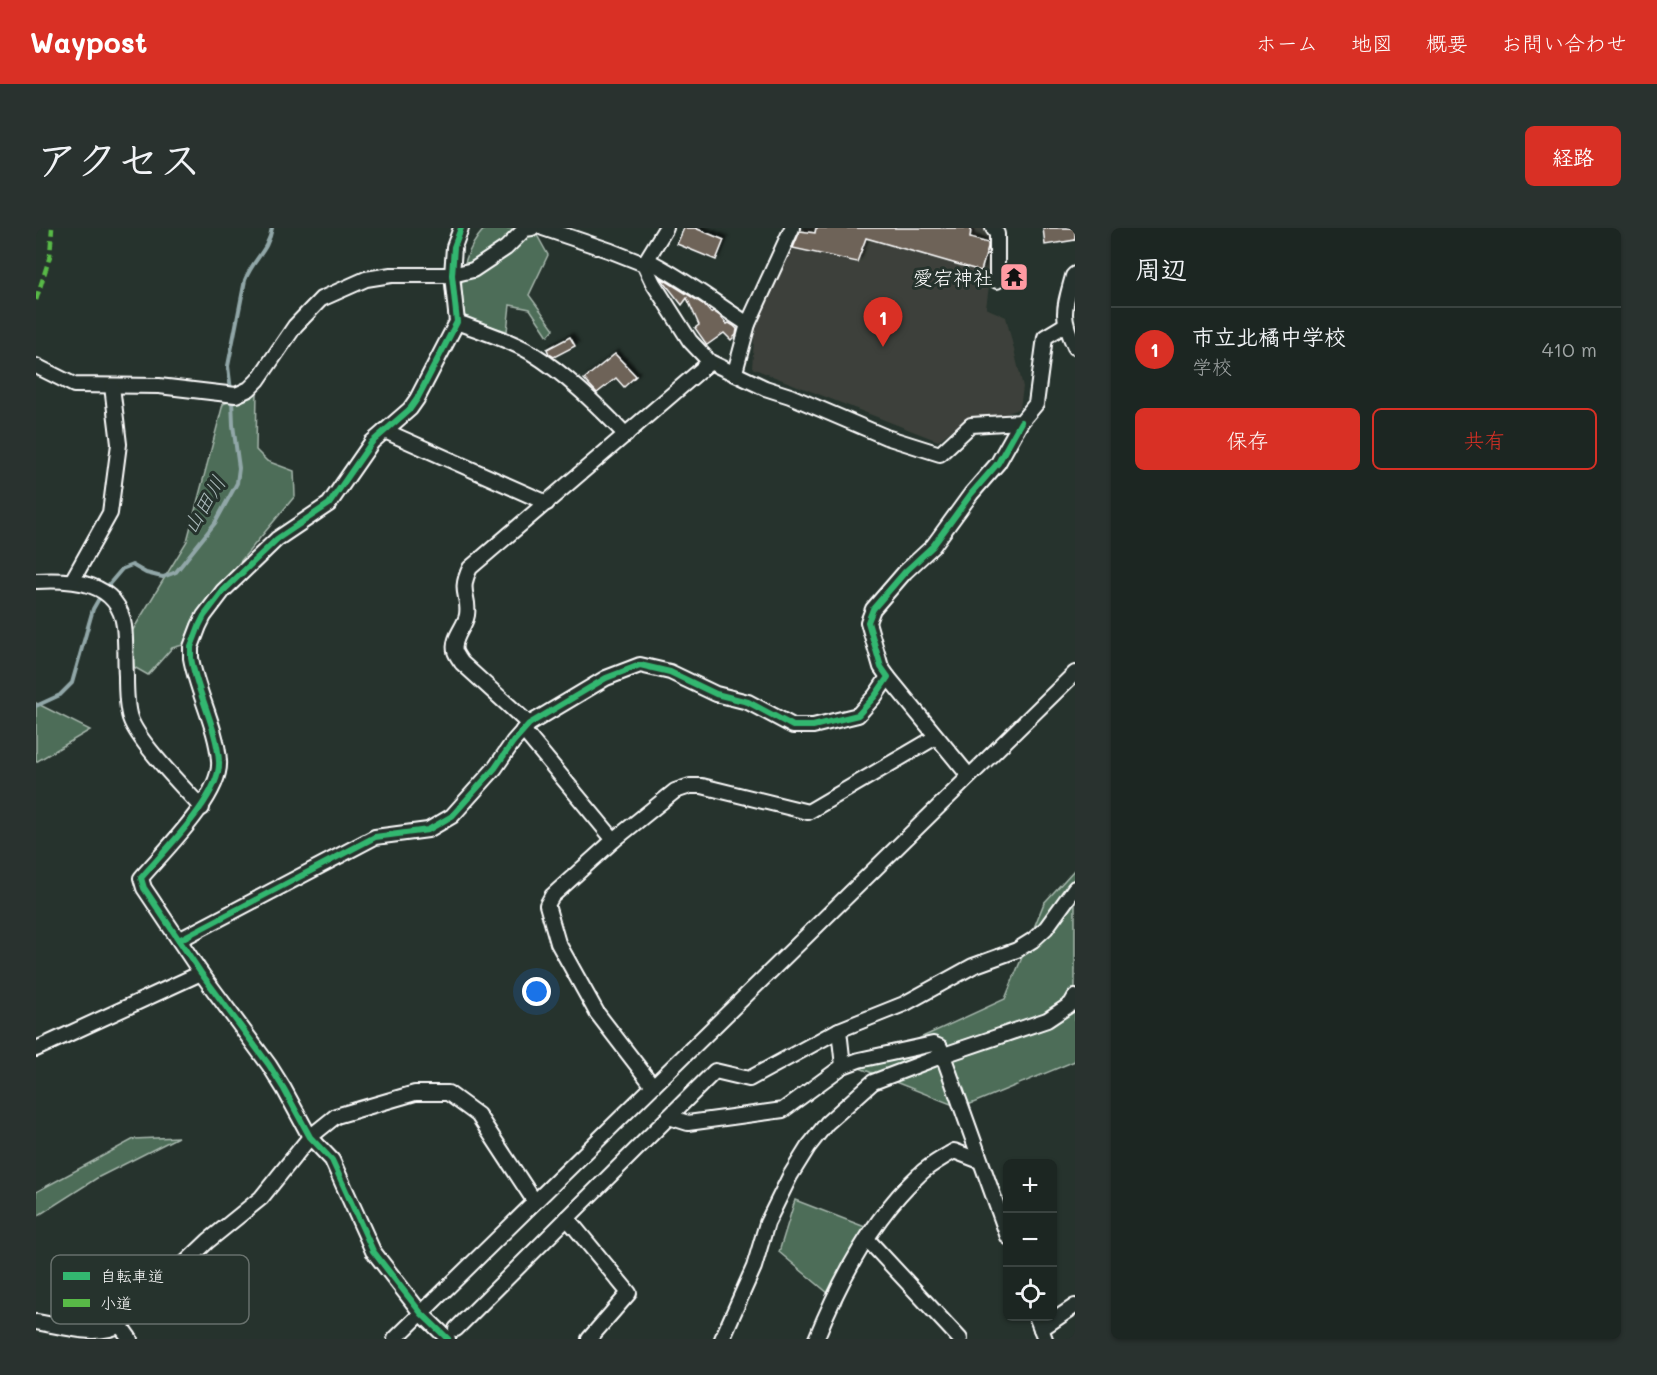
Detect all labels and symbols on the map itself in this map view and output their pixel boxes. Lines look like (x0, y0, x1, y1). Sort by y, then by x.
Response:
temple icon: 愛宕神社 (998, 261, 1030, 293)
place label: 愛宕神社 (913, 264, 993, 290)
pin: 1 (864, 298, 902, 347)
water label: 山田川 (175, 470, 231, 538)
your location (522, 977, 551, 1006)
legend (51, 1255, 249, 1324)
text: 自転車道 (100, 1265, 164, 1286)
text: 小道 (100, 1292, 132, 1313)

